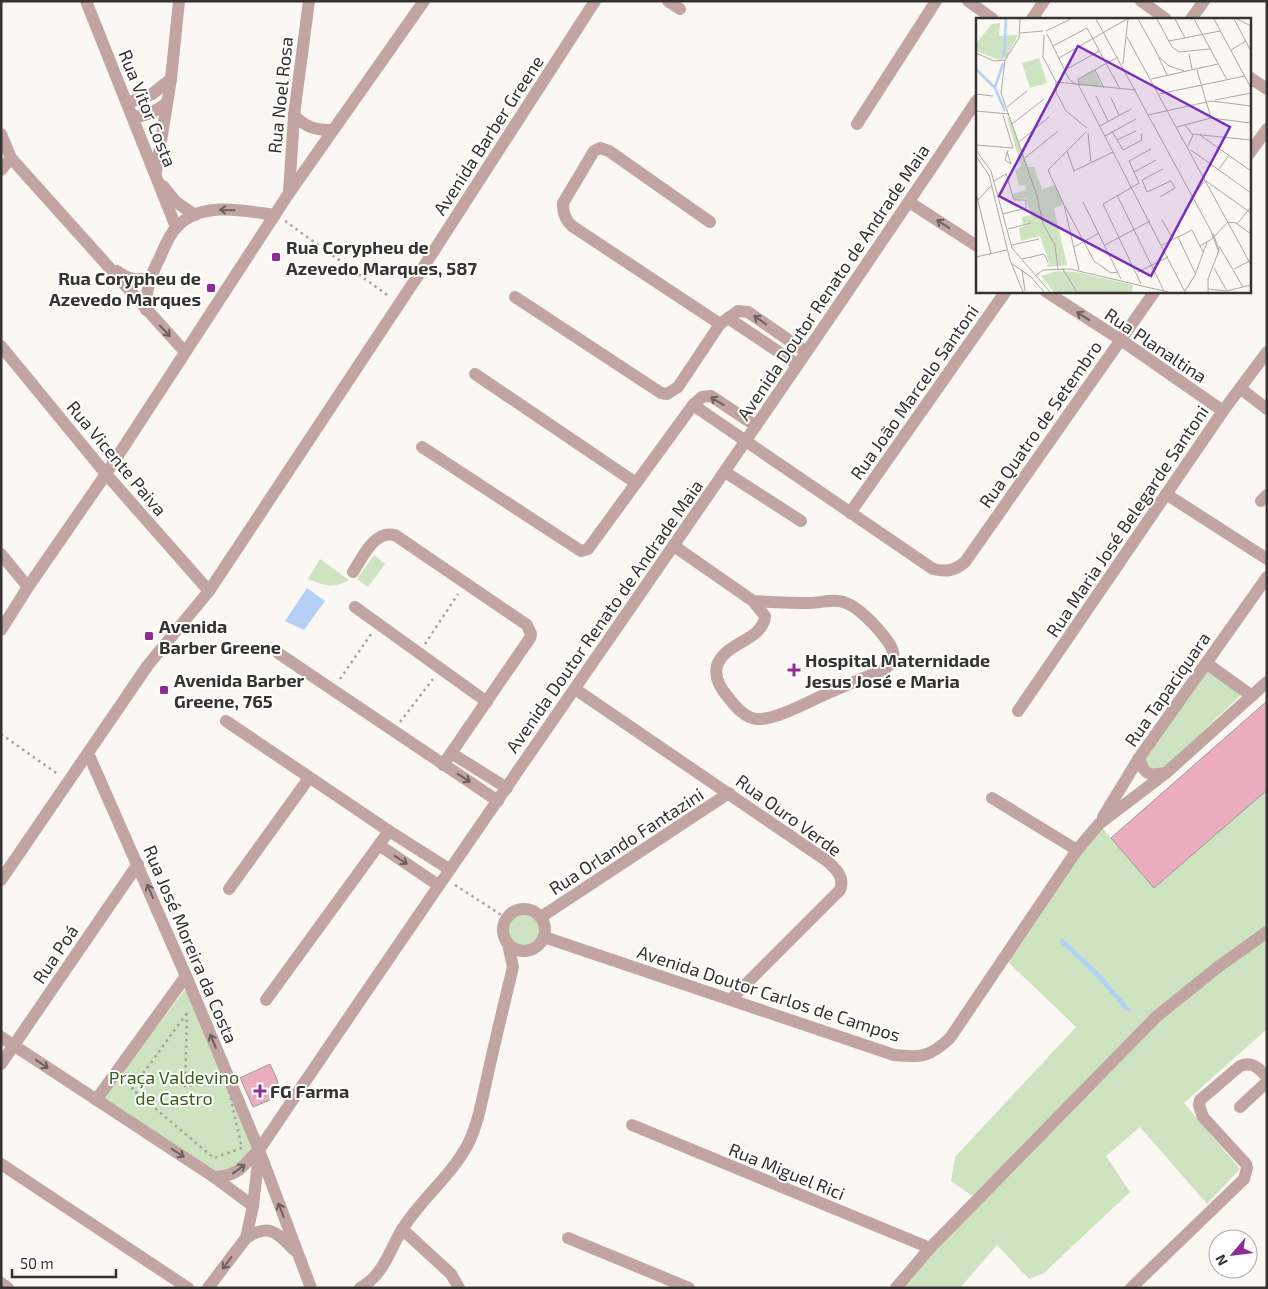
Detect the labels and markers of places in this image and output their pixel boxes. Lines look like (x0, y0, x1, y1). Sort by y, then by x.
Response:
place label: Rua Corypheu de Azevedo Marques, 587 (286, 236, 477, 279)
marker: Rua Corypheu de Azevedo Marques, 587 (270, 251, 282, 263)
place label: Rua Corypheu de Azevedo Marques (49, 267, 201, 310)
marker: Rua Corypheu de Azevedo Marques (205, 282, 217, 294)
place label: Avenida Barber Greene (159, 615, 281, 658)
marker: Avenida Barber Greene (143, 630, 155, 642)
place label: Hospital Maternidade Jesus José e Maria (805, 649, 990, 692)
marker: Hospital Maternidade Jesus José e Maria (787, 663, 801, 677)
place label: Avenida Barber Greene, 765 (174, 669, 305, 712)
marker: Avenida Barber Greene, 765 (158, 684, 170, 696)
place label: FG Farma (270, 1080, 349, 1102)
marker: FG Farma (254, 1085, 266, 1097)

